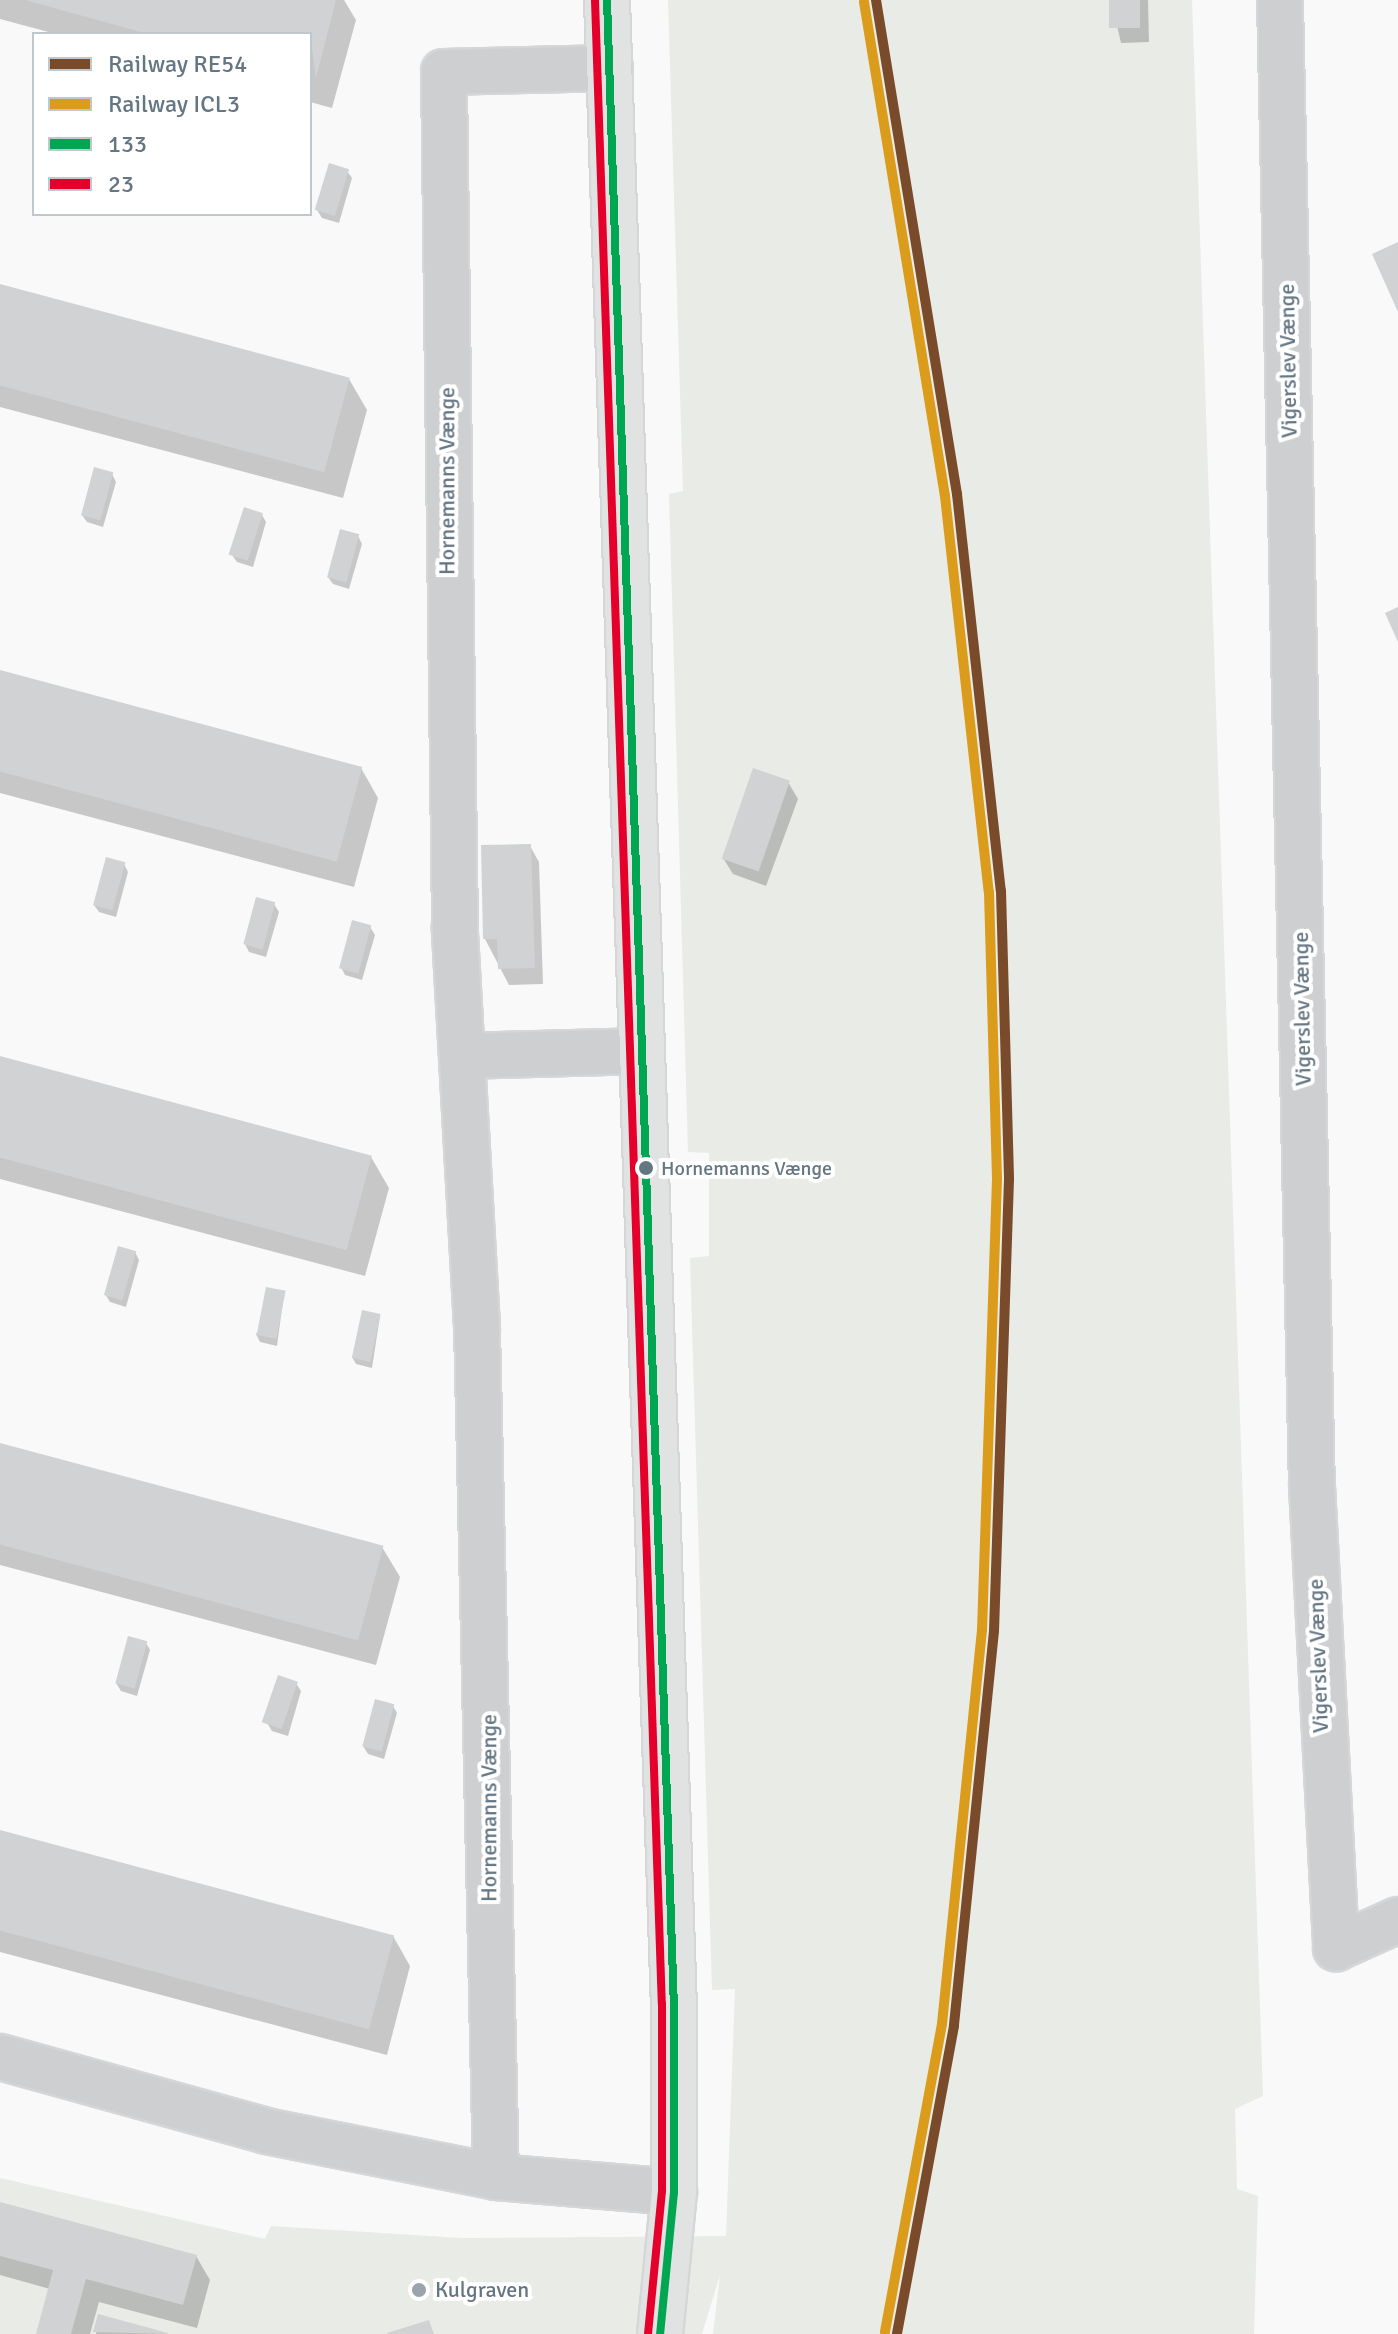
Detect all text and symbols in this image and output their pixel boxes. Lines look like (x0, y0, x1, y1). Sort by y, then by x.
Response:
legend (32, 32, 312, 216)
text: Railway RE54 (108, 49, 247, 79)
text: Railway ICL3 (108, 89, 240, 119)
text: 133 (108, 129, 147, 159)
text: 23 (108, 169, 134, 199)
street label: Vigerslev Vænge (1273, 284, 1303, 438)
street label: Hornemanns Vænge (434, 387, 460, 575)
street label: Vigerslev Vænge (1287, 932, 1317, 1086)
place label: Hornemanns Vænge (661, 1156, 832, 1180)
marker: Hornemanns Vænge (638, 1160, 654, 1176)
street label: Vigerslev Vænge (1302, 1578, 1334, 1734)
street label: Hornemanns Vænge (476, 1714, 502, 1902)
place label: Kulgraven (435, 2277, 529, 2303)
marker: Kulgraven (410, 2281, 428, 2299)

